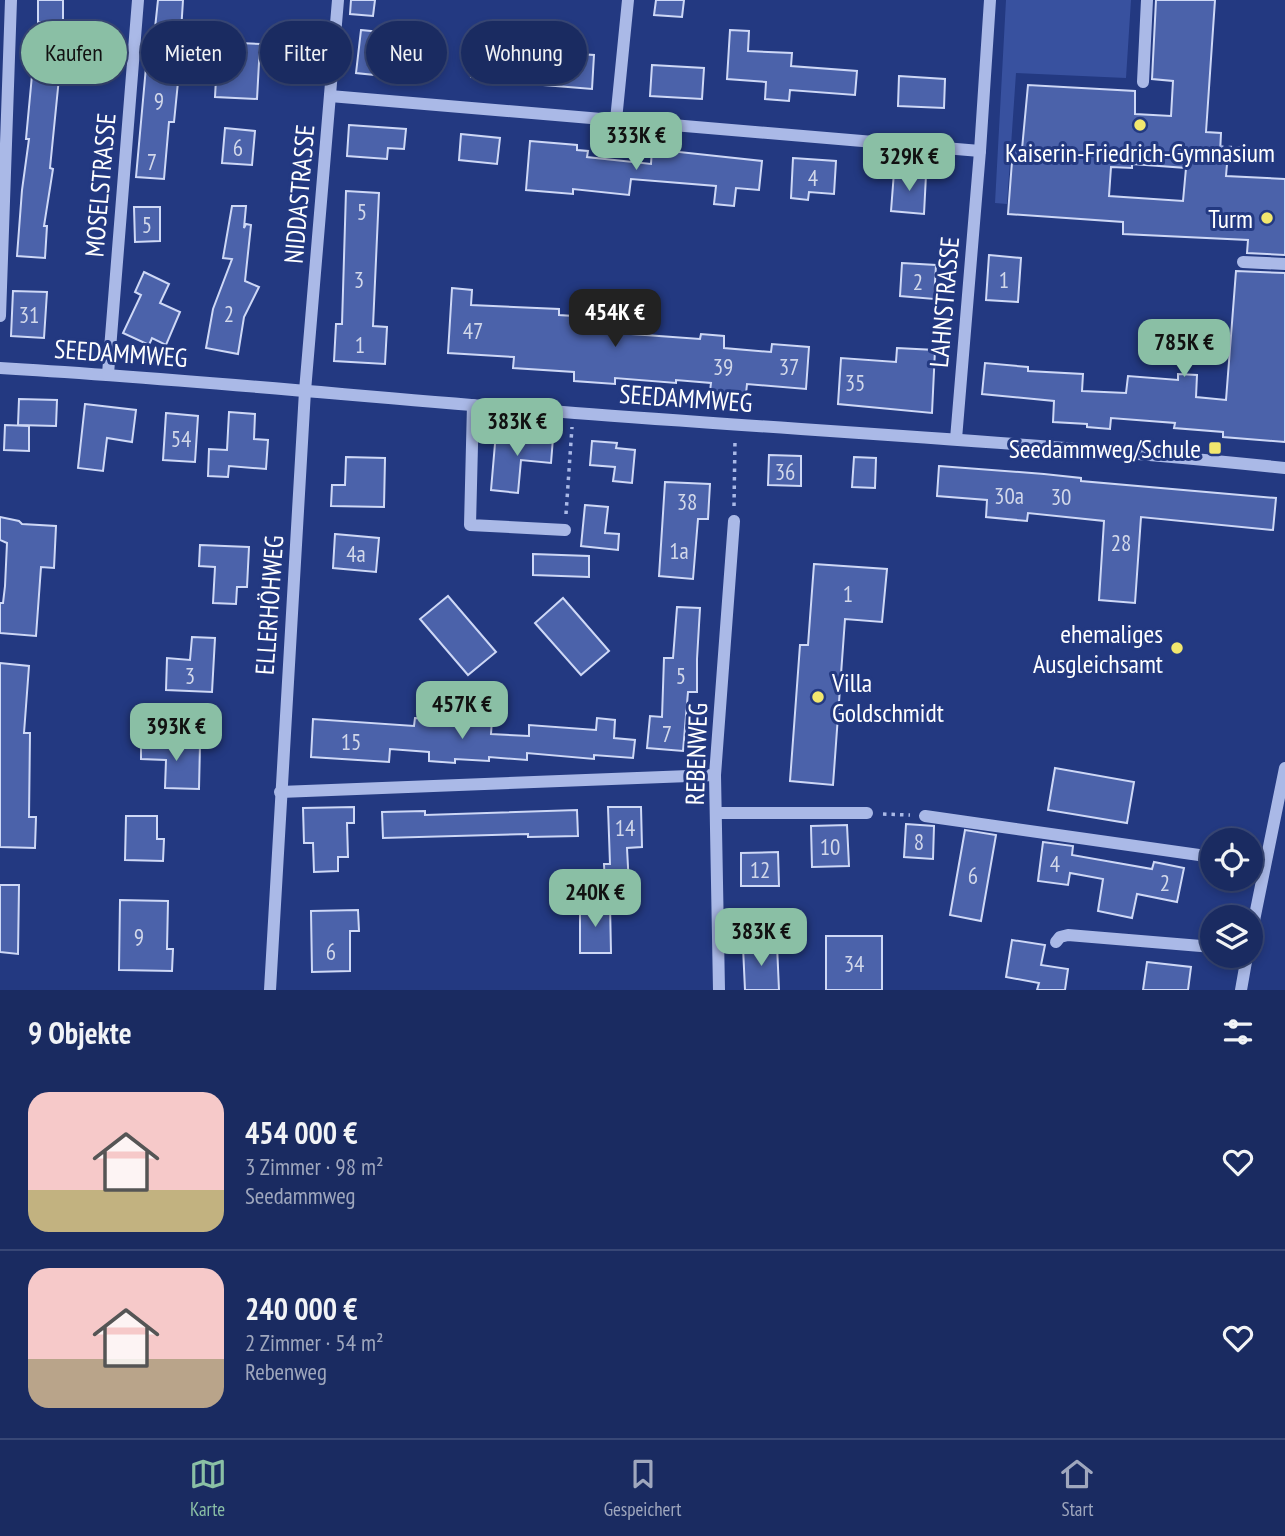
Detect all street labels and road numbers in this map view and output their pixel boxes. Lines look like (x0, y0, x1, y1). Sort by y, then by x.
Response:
street label: MOSELSTRASSE (77, 112, 123, 258)
street label: NIDDASTRASSE (276, 123, 322, 265)
street label: LAHNSTRASSE (922, 235, 966, 369)
street label: SEEDAMMWEG (53, 332, 189, 374)
street label: SEEDAMMWEG (618, 377, 754, 419)
street label: ELLERHÖHWEG (248, 534, 290, 676)
street label: REBENWEG (678, 702, 714, 806)

